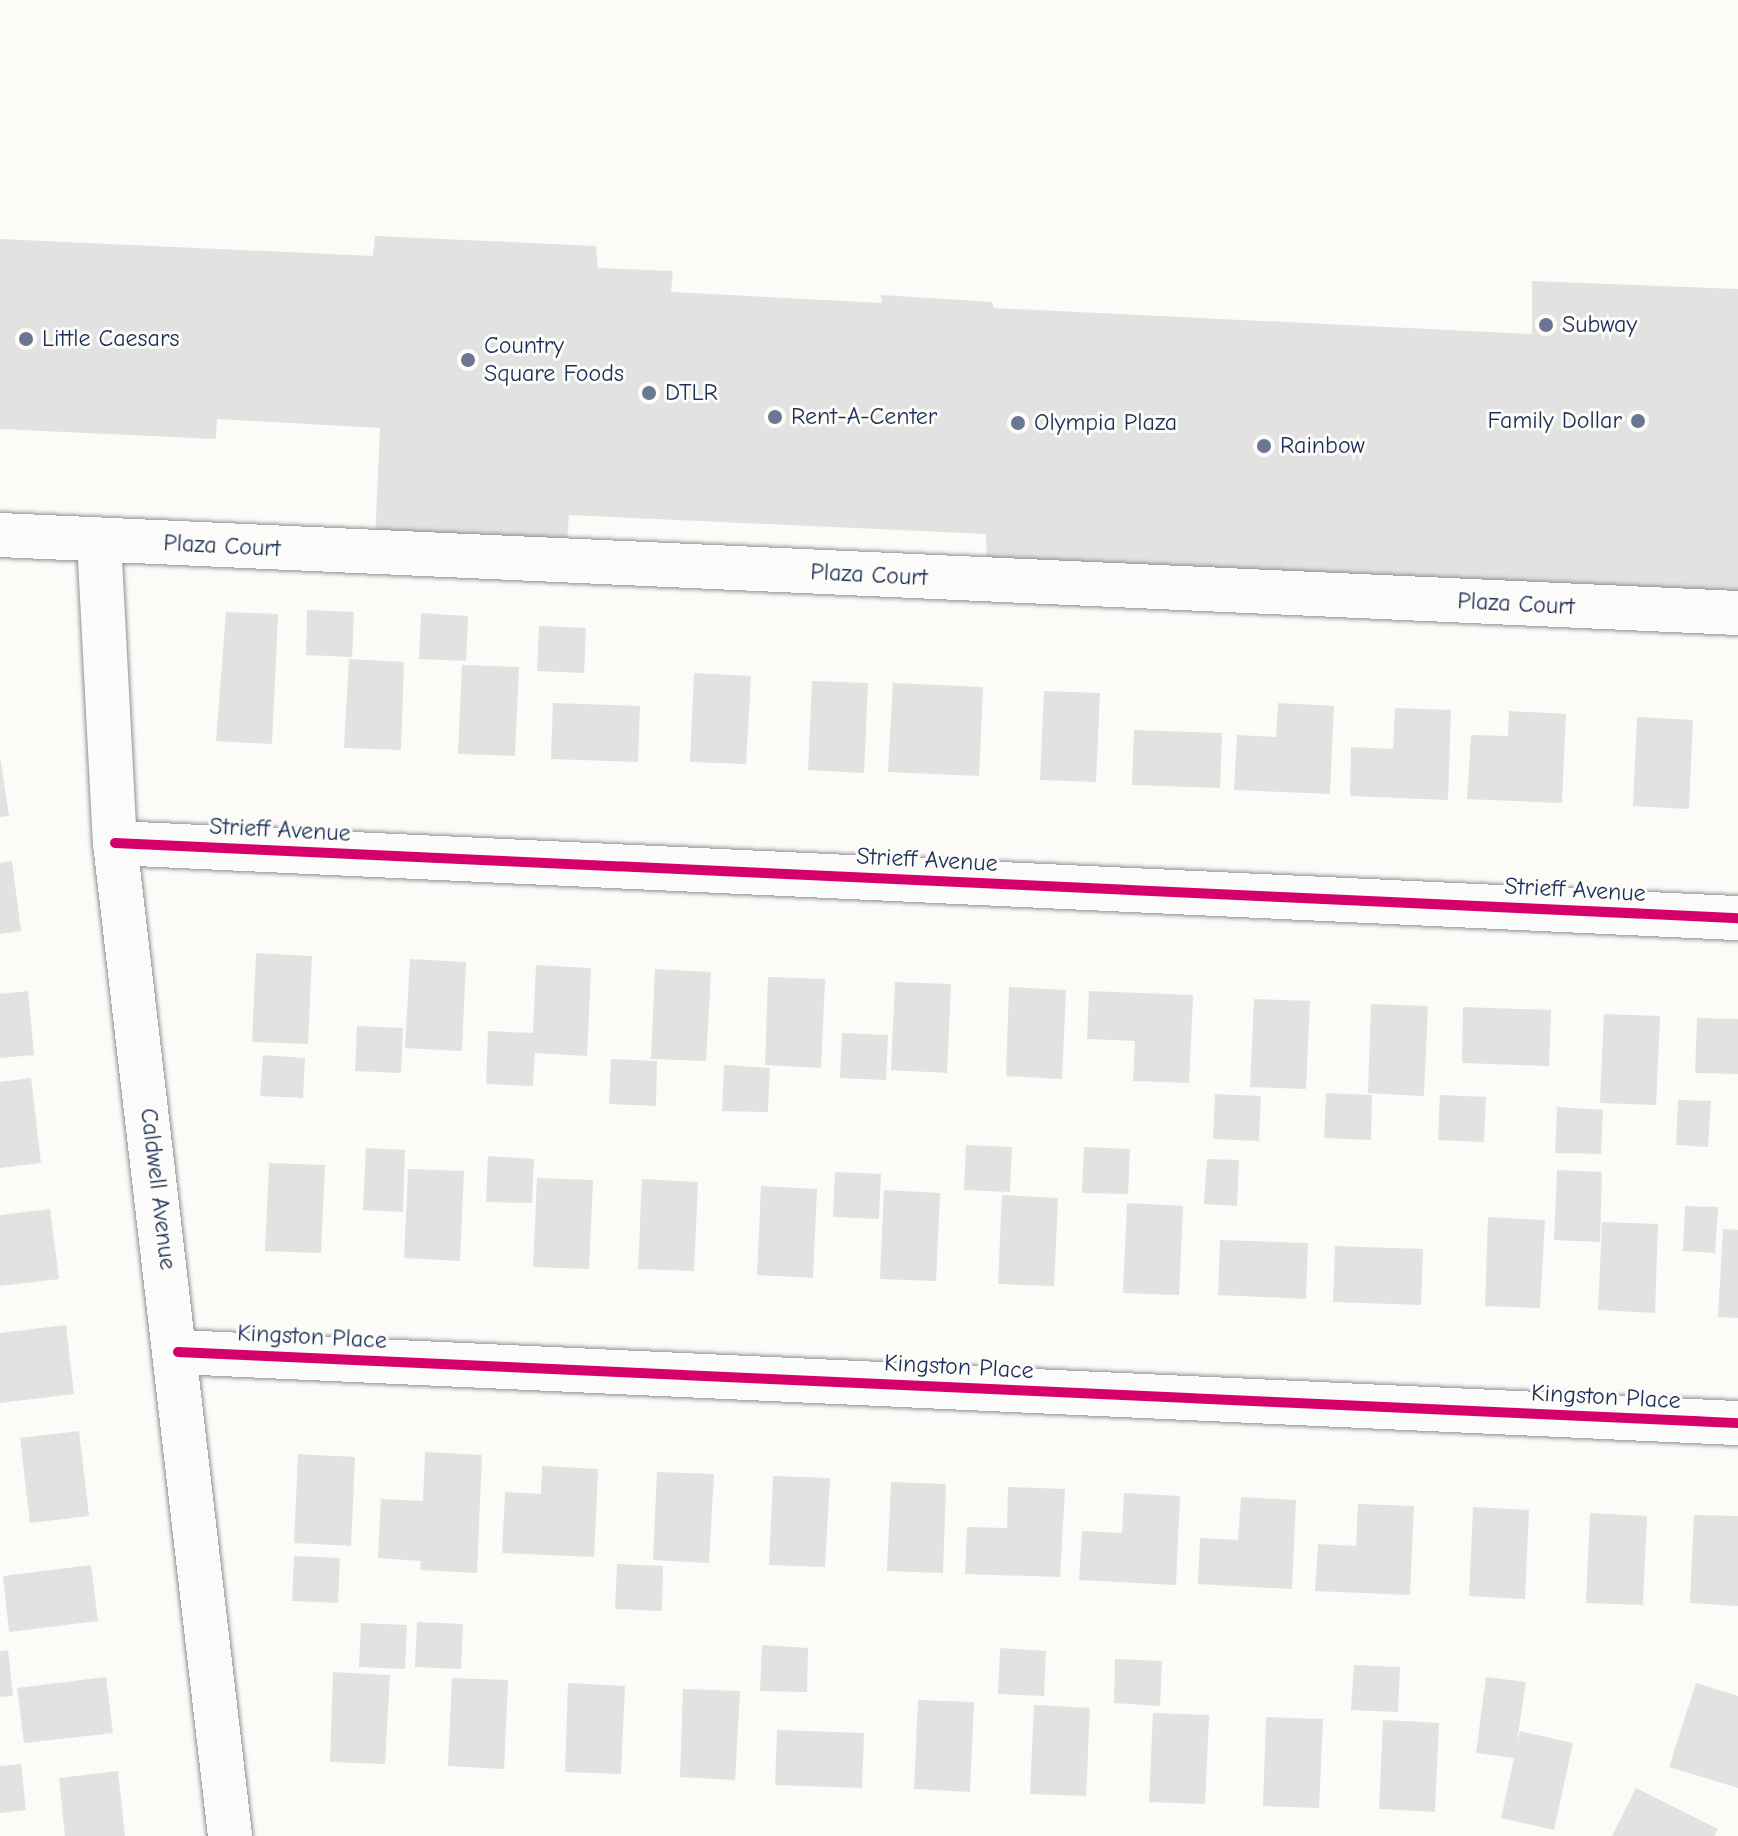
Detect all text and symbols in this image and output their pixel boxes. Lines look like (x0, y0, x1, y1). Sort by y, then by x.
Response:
place label: Subway (1562, 311, 1637, 339)
marker: Subway (1537, 316, 1555, 334)
place label: Little Caesars (42, 325, 179, 353)
marker: Little Caesars (17, 330, 35, 348)
place label: Country Square Foods (484, 332, 624, 388)
marker: Country Square Foods (459, 351, 477, 369)
place label: DTLR (665, 379, 718, 407)
marker: DTLR (640, 384, 658, 402)
place label: Rent-A-Center (791, 403, 937, 431)
place label: Family Dollar (1488, 407, 1622, 435)
marker: Rent-A-Center (766, 408, 784, 426)
place label: Olympia Plaza (1034, 409, 1177, 437)
marker: Family Dollar (1629, 412, 1647, 430)
marker: Olympia Plaza (1009, 414, 1027, 432)
place label: Rainbow (1280, 432, 1365, 460)
marker: Rainbow (1255, 437, 1273, 455)
street label: Plaza Court (163, 529, 281, 563)
street label: Plaza Court (810, 558, 928, 592)
street label: Plaza Court (1457, 587, 1575, 621)
street label: Strieff Avenue (209, 812, 351, 848)
street label: Strieff Avenue (856, 842, 998, 878)
street label: Strieff Avenue (1504, 872, 1646, 908)
street label: Caldwell Avenue (134, 1107, 182, 1271)
street label: Kingston Place (237, 1319, 387, 1355)
street label: Kingston Place (884, 1349, 1034, 1385)
street label: Kingston Place (1531, 1379, 1681, 1415)

